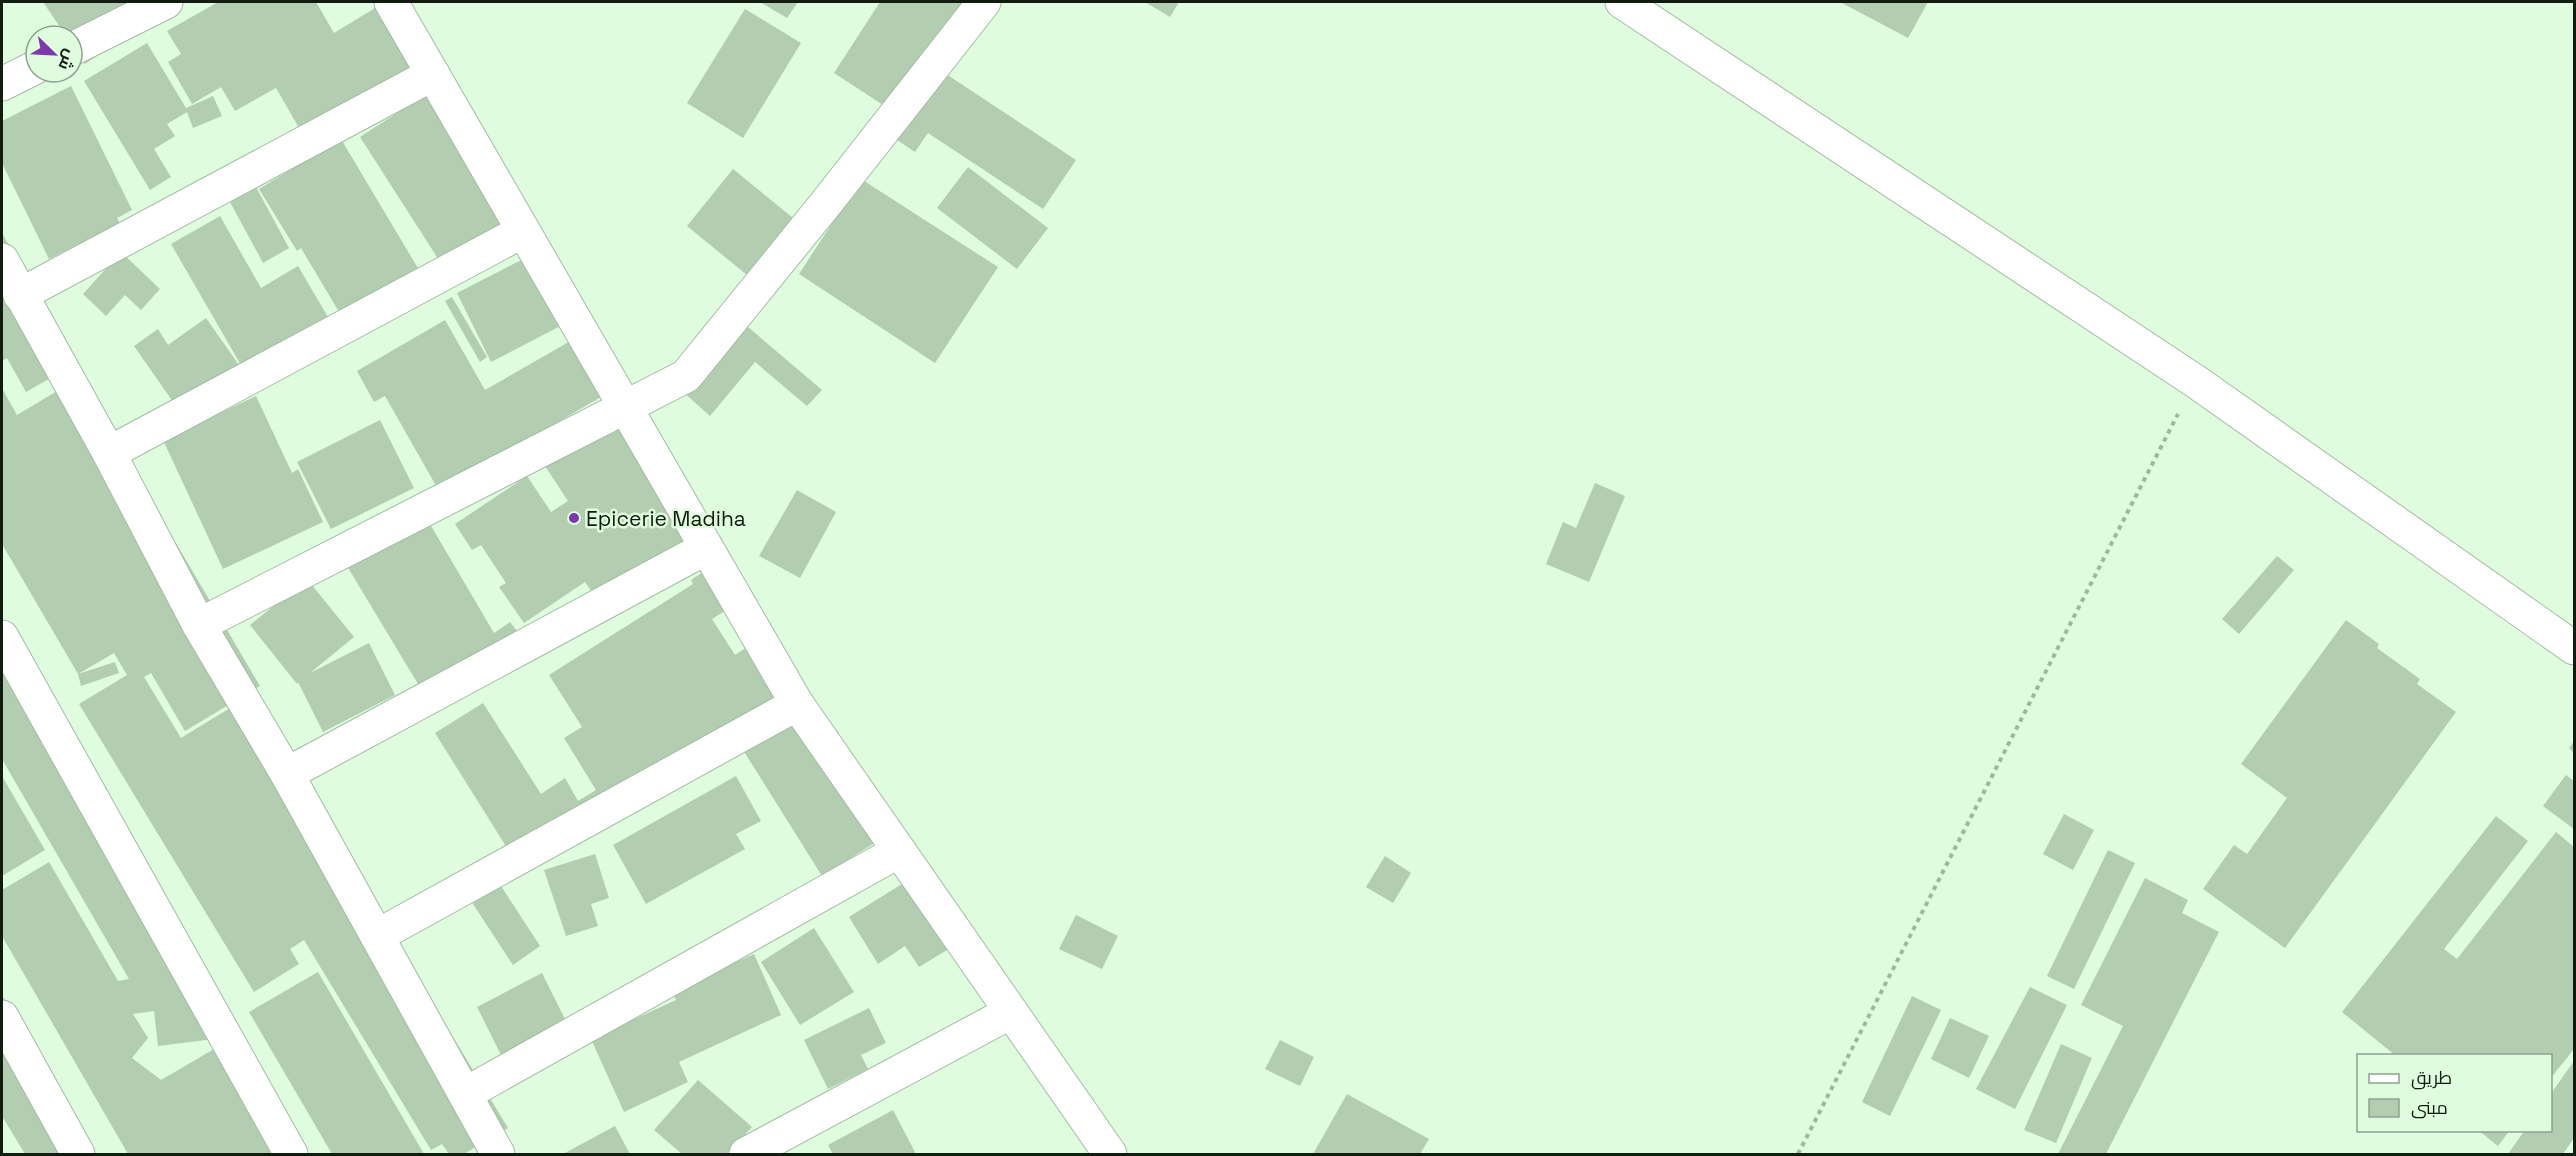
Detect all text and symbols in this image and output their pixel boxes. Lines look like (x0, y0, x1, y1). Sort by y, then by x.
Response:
north arrow (24, 24, 84, 84)
text: ش (53, 46, 81, 74)
place label: Epicerie Madiha (586, 505, 746, 532)
marker: Epicerie Madiha (567, 511, 581, 525)
legend (2357, 1054, 2552, 1132)
text: طريق (2411, 1066, 2452, 1090)
text: مبنى (2411, 1096, 2448, 1119)

